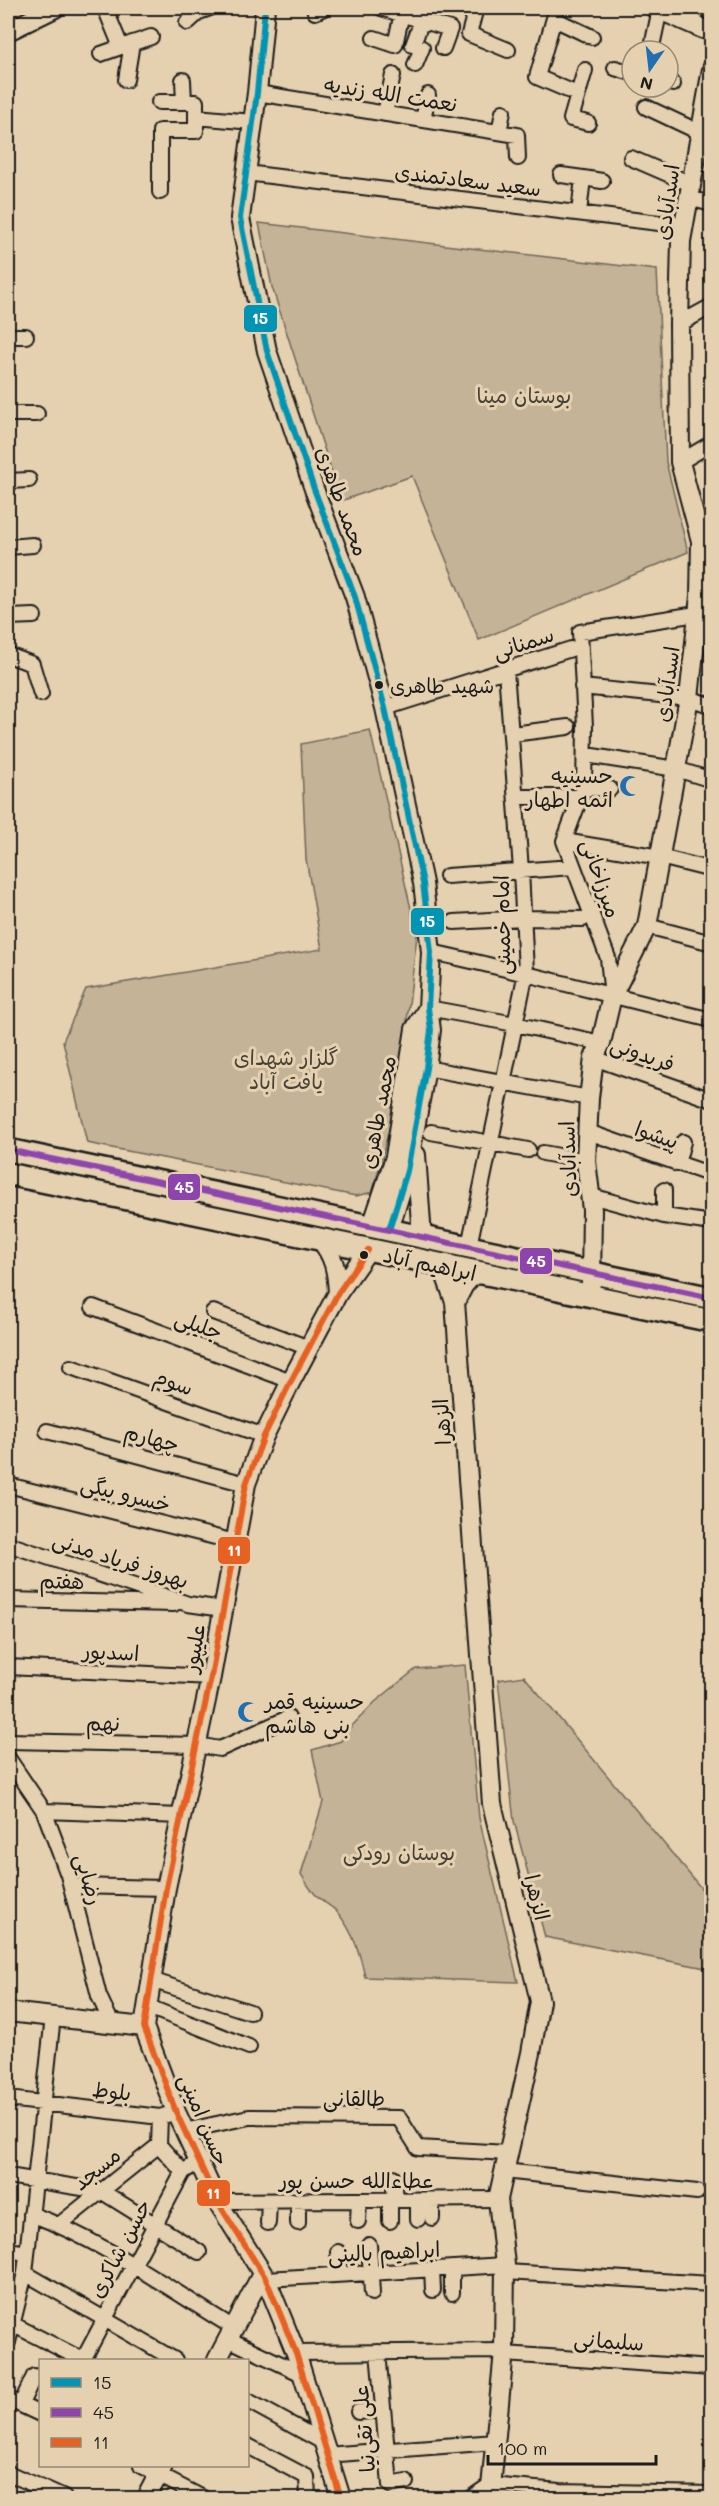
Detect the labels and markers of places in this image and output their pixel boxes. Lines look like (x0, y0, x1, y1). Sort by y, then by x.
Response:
place label: شهید طاهری (390, 672, 494, 698)
marker: شهید طاهری (373, 679, 385, 691)
place label: حسینیه ائمه اطهار (524, 761, 613, 812)
mosque icon: حسینیه ائمه اطهار (618, 774, 642, 798)
unlabelled marker (358, 1249, 370, 1261)
place label: حسینیه قمر بنی هاشم (263, 1687, 364, 1742)
mosque icon: حسینیه قمر بنی هاشم (236, 1700, 260, 1724)

